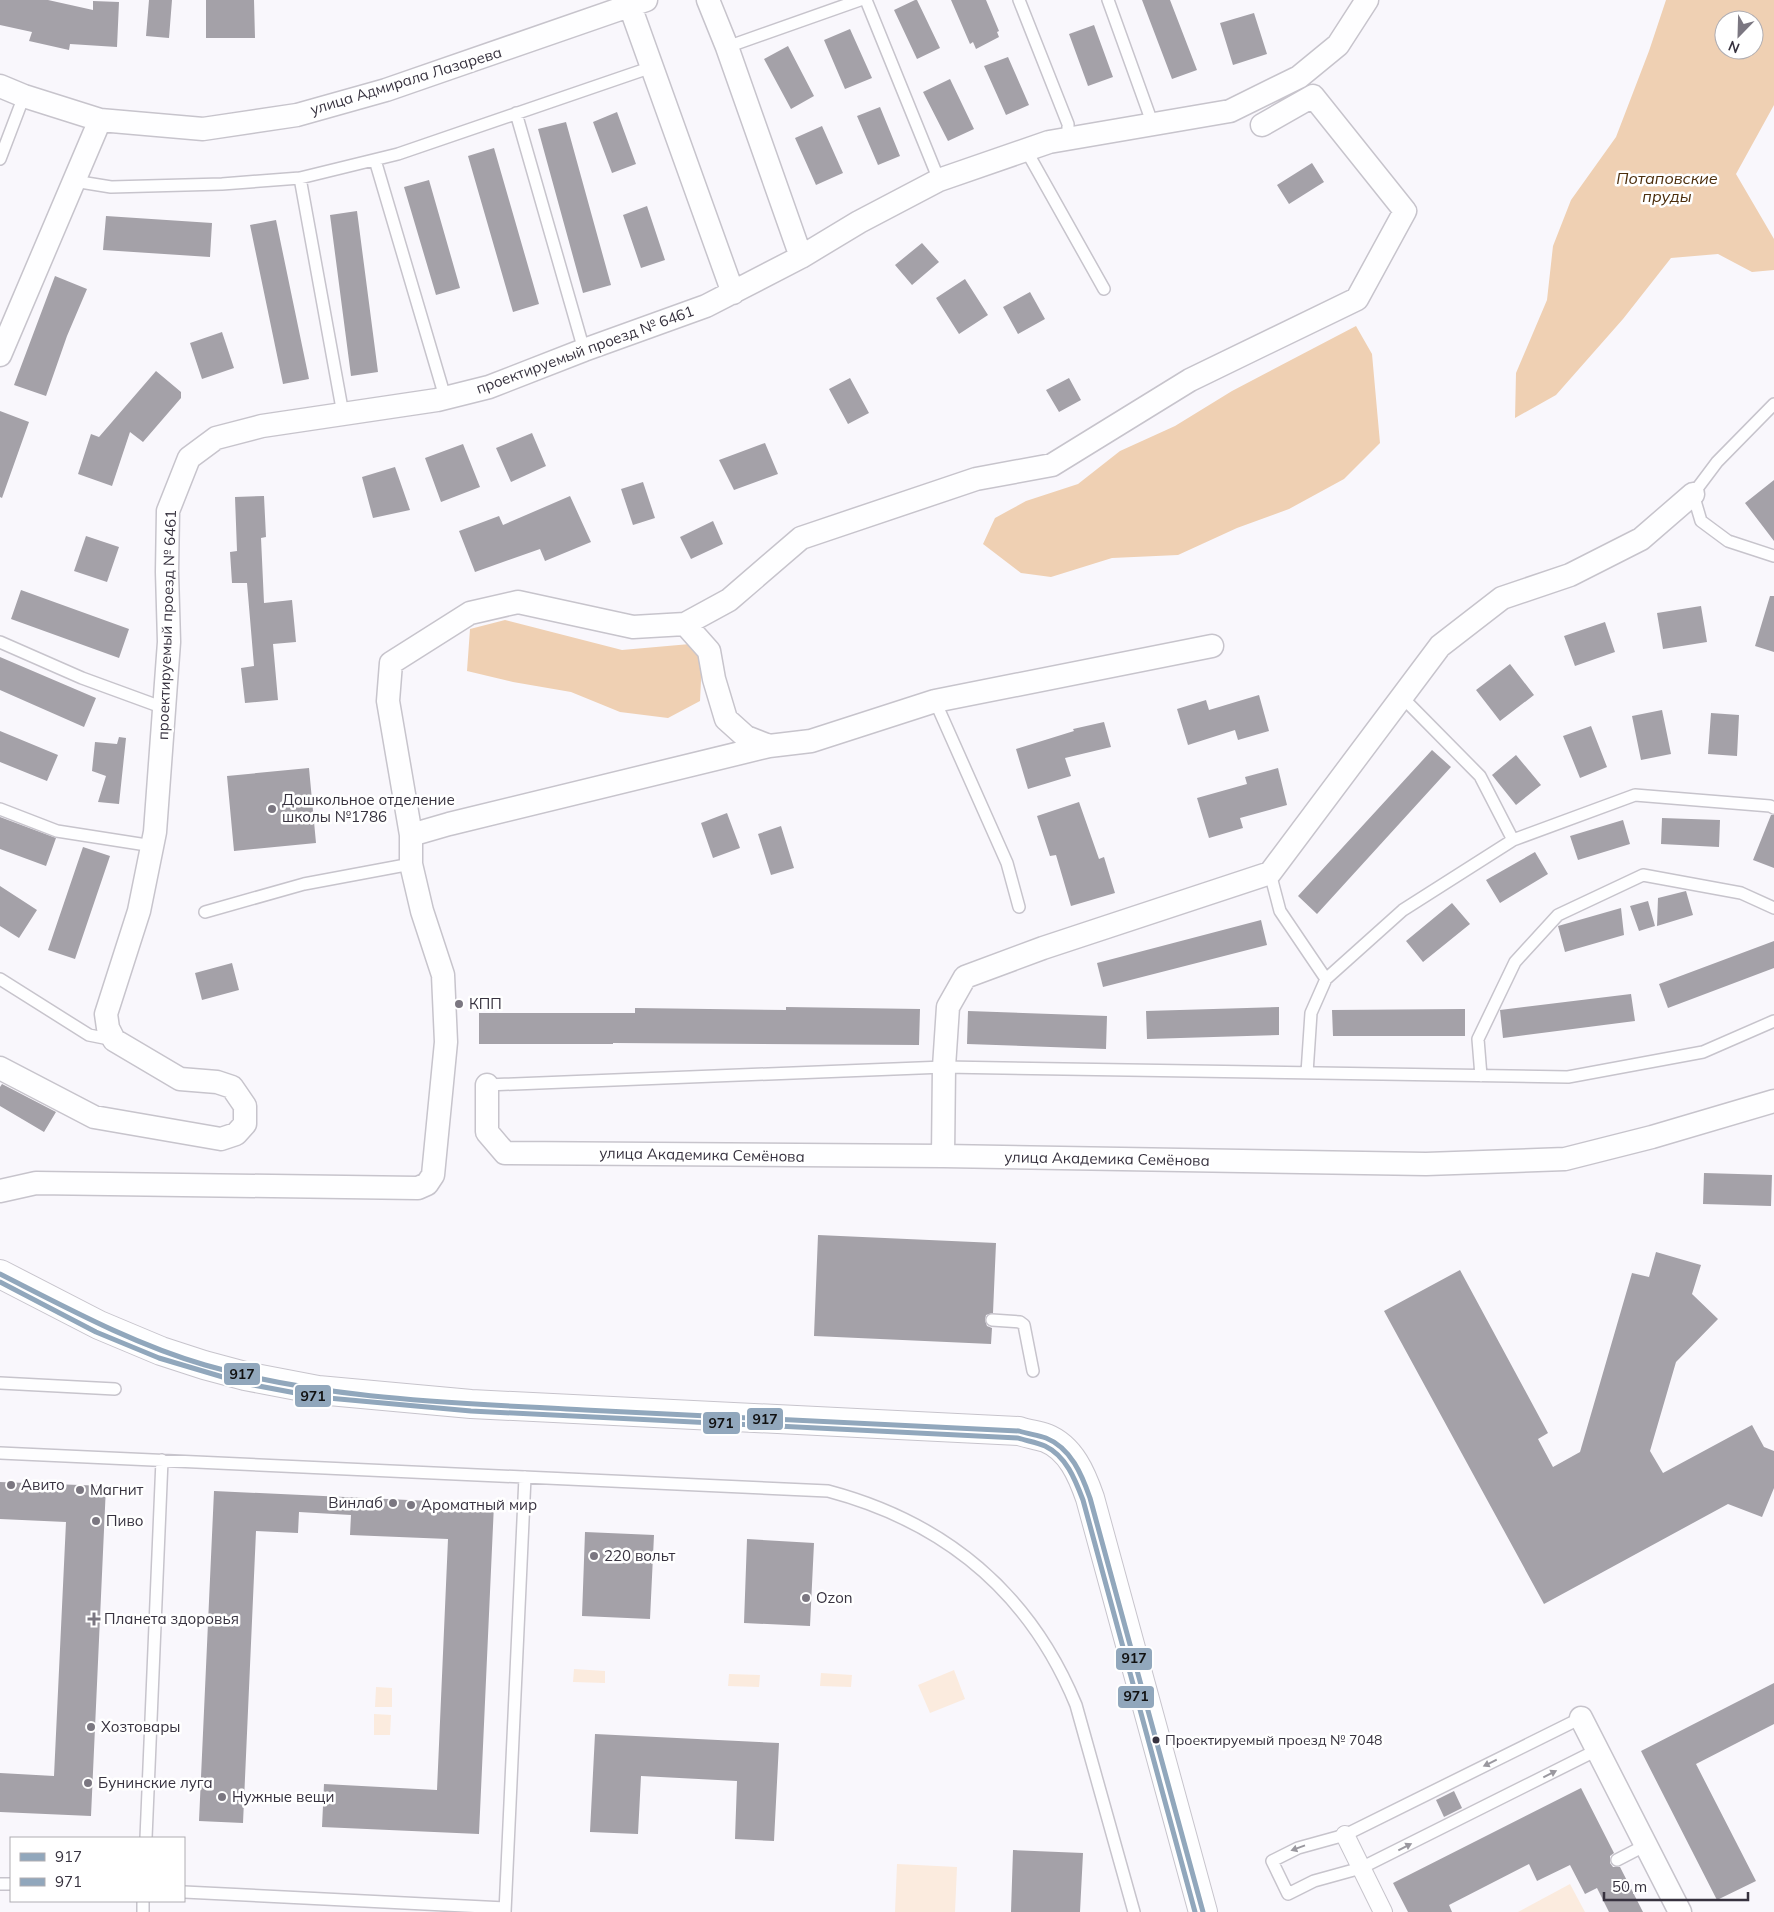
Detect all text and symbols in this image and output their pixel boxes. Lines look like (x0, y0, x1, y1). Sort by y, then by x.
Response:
north arrow (1714, 10, 1764, 60)
text: N (1726, 37, 1742, 57)
street label: улица Адмирала Лазарева (308, 42, 504, 119)
water label: Потаповские пруды (1616, 168, 1718, 206)
street label: проектируемый проезд № 6461 (473, 301, 696, 398)
street label: проектируемый проезд № 6461 (153, 509, 180, 741)
place label: Дошкольное отделение школы №1786 (282, 790, 455, 826)
marker: Дошкольное отделение школы №1786 (266, 803, 278, 815)
place label: КПП (469, 994, 502, 1013)
marker: КПП (453, 998, 465, 1010)
street label: улица Академика Семёнова (599, 1143, 805, 1166)
street label: улица Академика Семёнова (1004, 1147, 1210, 1170)
line badge: 917 (223, 1362, 261, 1386)
text: 917 (229, 1365, 255, 1383)
line badge: 971 (294, 1384, 332, 1408)
text: 971 (300, 1387, 326, 1405)
line badge: 917 (746, 1407, 784, 1431)
text: 917 (752, 1410, 778, 1428)
line badge: 971 (702, 1411, 741, 1435)
text: 971 (708, 1414, 734, 1432)
place label: Авито (21, 1475, 65, 1494)
marker: Авито (5, 1479, 17, 1491)
place label: Магнит (90, 1480, 144, 1499)
marker: Магнит (74, 1484, 86, 1496)
place label: Винлаб (328, 1493, 383, 1512)
place label: Ароматный мир (421, 1495, 537, 1514)
marker: Винлаб (387, 1497, 399, 1509)
marker: Ароматный мир (405, 1499, 417, 1511)
place label: Пиво (106, 1511, 144, 1530)
marker: Пиво (90, 1515, 102, 1527)
place label: 220 вольт (604, 1546, 675, 1565)
marker: 220 вольт (588, 1550, 600, 1562)
place label: Ozon (816, 1588, 853, 1607)
marker: Ozon (800, 1592, 812, 1604)
place label: Планета здоровья (104, 1609, 239, 1628)
marker: Планета здоровья (88, 1613, 100, 1625)
line badge: 917 (1115, 1647, 1153, 1671)
text: 917 (1121, 1649, 1147, 1667)
line badge: 971 (1117, 1685, 1155, 1709)
text: 971 (1123, 1687, 1149, 1705)
place label: Хозтовары (101, 1717, 181, 1736)
marker: Хозтовары (85, 1721, 97, 1733)
place label: Проектируемый проезд № 7048 (1165, 1731, 1383, 1749)
marker: Проектируемый проезд № 7048 (1151, 1735, 1161, 1745)
one-way arrow (1483, 1759, 1497, 1767)
one-way arrow (1543, 1770, 1557, 1778)
place label: Бунинские луга (98, 1773, 213, 1792)
marker: Бунинские луга (82, 1777, 94, 1789)
place label: Нужные вещи (232, 1787, 334, 1806)
marker: Нужные вещи (216, 1791, 228, 1803)
legend (10, 1837, 185, 1902)
one-way arrow (1398, 1843, 1412, 1851)
one-way arrow (1291, 1845, 1306, 1852)
text: 917 (55, 1847, 82, 1866)
scale bar (1604, 1870, 1748, 1902)
text: 971 (55, 1872, 82, 1891)
text: 50 m (1612, 1877, 1647, 1896)

